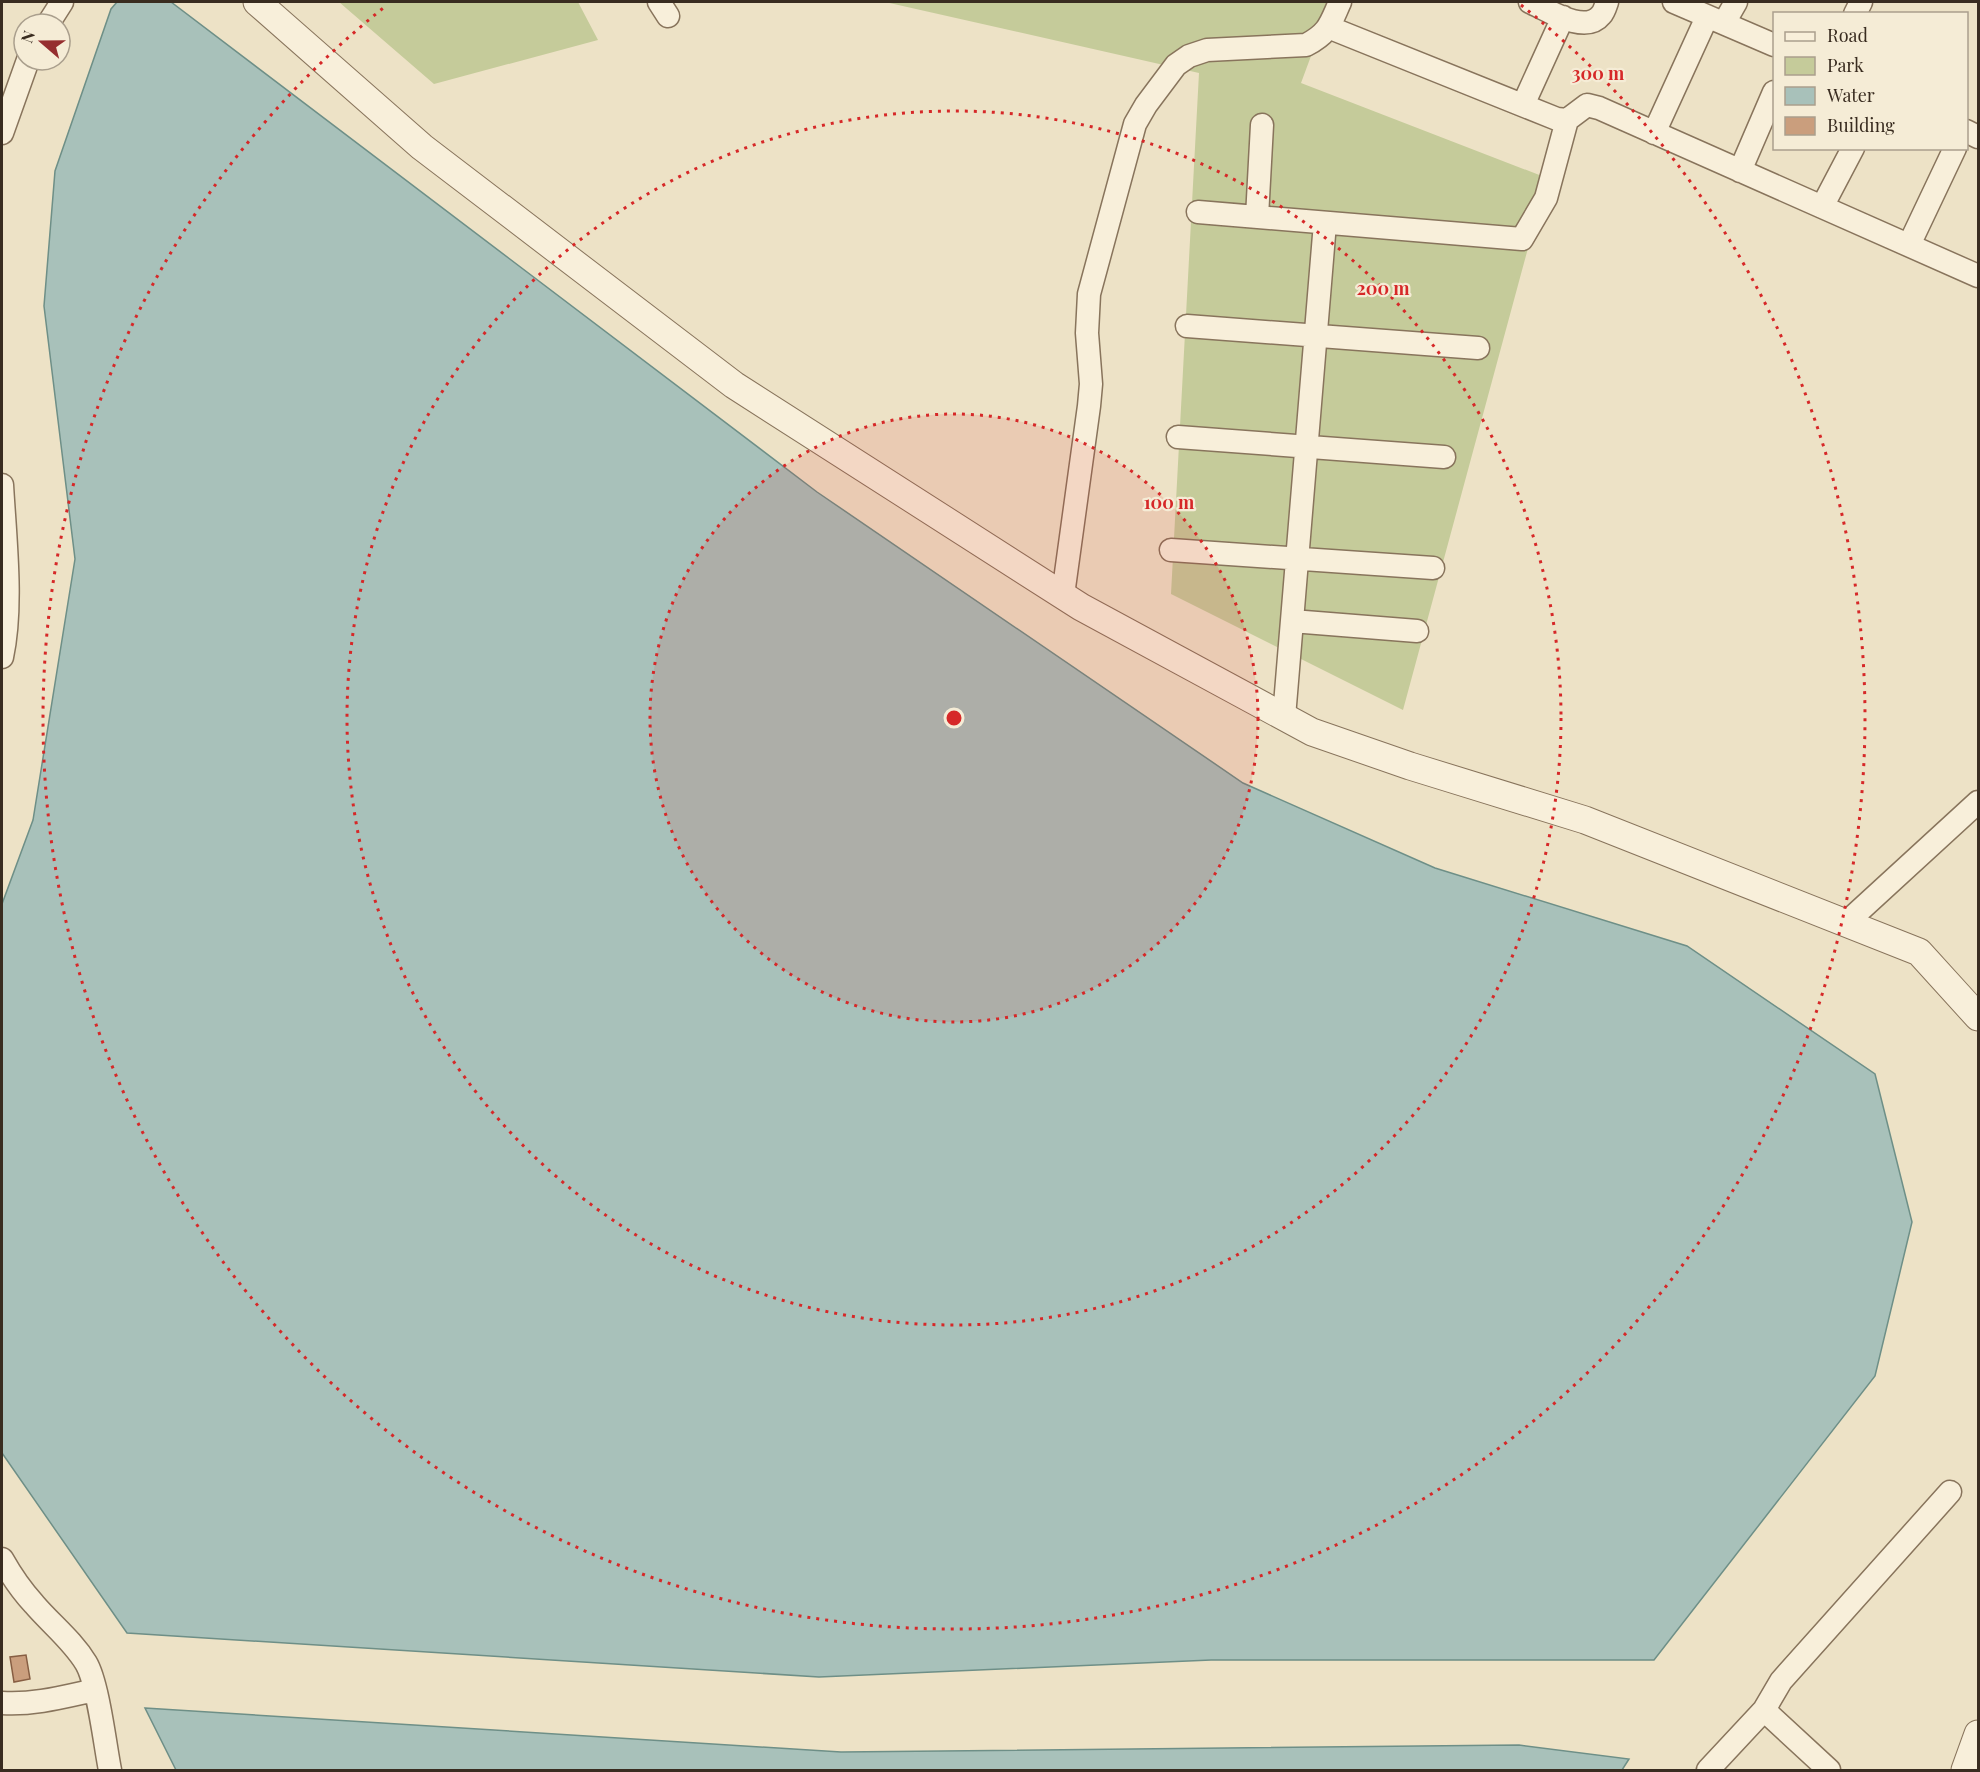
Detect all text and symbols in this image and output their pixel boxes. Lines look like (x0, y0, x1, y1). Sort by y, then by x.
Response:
north arrow (12, 12, 72, 72)
legend (1773, 12, 1968, 150)
text: Road (1827, 23, 1868, 47)
text: N (16, 27, 39, 46)
text: Park (1827, 53, 1864, 77)
text: 300 m (1572, 61, 1625, 85)
text: Water (1826, 83, 1875, 107)
text: Building (1827, 113, 1895, 137)
text: 200 m (1356, 276, 1410, 300)
text: 100 m (1144, 490, 1195, 514)
centre of rings (944, 708, 964, 728)

